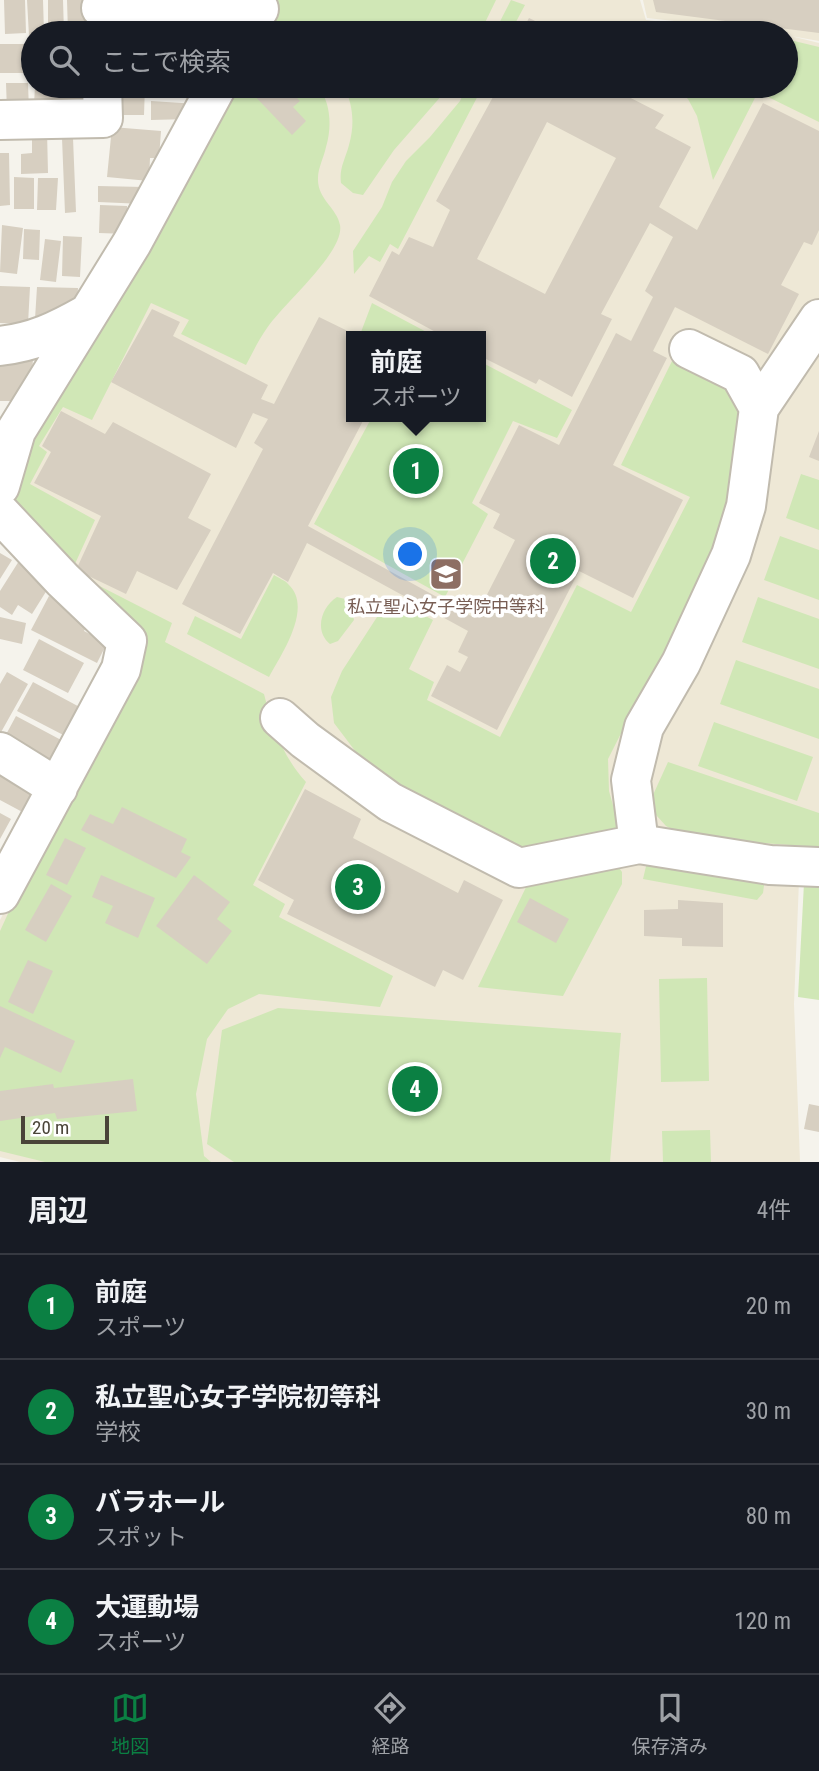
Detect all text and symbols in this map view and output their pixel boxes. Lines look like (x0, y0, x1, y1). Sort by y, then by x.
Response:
search box (21, 21, 798, 98)
icon: search (45, 41, 83, 79)
text: ここで検索 (101, 47, 231, 77)
popup (346, 331, 486, 422)
text: 前庭 (370, 347, 422, 377)
text: スポーツ (370, 384, 462, 411)
pin: 1 (393, 445, 439, 497)
pin: 2 (530, 535, 576, 587)
your location (393, 537, 427, 571)
school or university icon: 私立聖心女子学院中等科 (427, 555, 465, 593)
place label: 私立聖心女子学院中等科 (347, 596, 545, 617)
pin: 3 (335, 861, 381, 913)
pin: 4 (392, 1063, 438, 1115)
scale bar (21, 1113, 108, 1145)
text: 20 m (32, 1116, 69, 1139)
text: 周辺 (28, 1193, 88, 1228)
text: 4件 (757, 1197, 791, 1224)
text: 前庭 (95, 1277, 147, 1307)
text: 1 (45, 1293, 57, 1320)
text: 20 m (746, 1293, 791, 1320)
text: スポーツ (95, 1314, 187, 1341)
text: 私立聖心女子学院初等科 (95, 1382, 381, 1412)
text: 2 (45, 1398, 57, 1425)
text: 30 m (746, 1398, 791, 1425)
text: 学校 (95, 1419, 141, 1446)
text: バラホール (95, 1487, 225, 1517)
text: 3 (45, 1503, 57, 1530)
text: 80 m (746, 1503, 791, 1530)
text: スポット (95, 1524, 187, 1551)
text: 大運動場 (95, 1592, 199, 1622)
text: 4 (45, 1608, 57, 1635)
text: 120 m (734, 1608, 791, 1635)
text: スポーツ (95, 1629, 187, 1656)
tab: 地図 (111, 1689, 149, 1758)
tab: 経路 (371, 1689, 410, 1758)
tab: 保存済み (632, 1689, 708, 1758)

